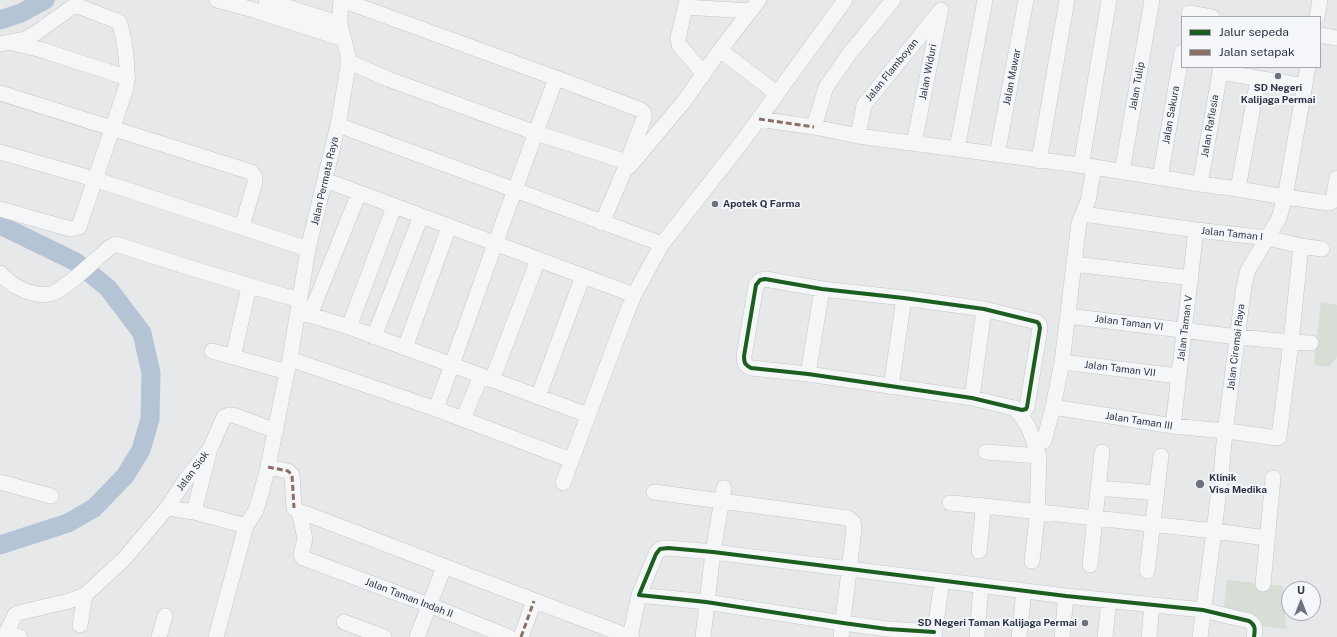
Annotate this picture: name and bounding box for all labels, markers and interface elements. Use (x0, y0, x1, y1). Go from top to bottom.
legend (1181, 16, 1321, 68)
text: Jalur sepeda (1219, 25, 1289, 39)
street label: Jalan Flamboyan (863, 36, 921, 104)
street label: Jalan Widuri (917, 43, 939, 101)
text: Jalan setapak (1219, 45, 1295, 59)
street label: Jalan Mawar (1001, 48, 1023, 106)
street label: Jalan Tulip (1127, 61, 1147, 111)
marker: SD Negeri Kalijaga Permai (1273, 71, 1283, 81)
place label: SD Negeri Kalijaga Permai (1241, 82, 1315, 106)
street label: Jalan Sakura (1160, 85, 1182, 145)
street label: Jalan Raflesia (1199, 94, 1221, 158)
street label: Jalan Permata Raya (309, 136, 341, 226)
place label: Apotek Q Farma (723, 198, 800, 210)
marker: Apotek Q Farma (710, 199, 720, 209)
street label: Jalan Taman I (1200, 225, 1264, 243)
street label: Jalan Taman V (1175, 294, 1195, 362)
street label: Jalan Ciremai Raya (1225, 303, 1247, 391)
street label: Jalan Taman VI (1094, 313, 1164, 333)
street label: Jalan Taman VII (1084, 359, 1156, 379)
street label: Jalan Taman III (1105, 410, 1173, 432)
street label: Jalan Siok (174, 449, 212, 493)
place label: Klinik Visa Medika (1209, 472, 1267, 496)
marker: Klinik Visa Medika (1194, 478, 1206, 490)
street label: Jalan Taman Indah II (363, 576, 455, 620)
north arrow (1281, 581, 1321, 621)
text: U (1297, 584, 1305, 596)
place label: SD Negeri Taman Kalijaga Permai (918, 617, 1077, 629)
marker: SD Negeri Taman Kalijaga Permai (1080, 618, 1090, 628)

